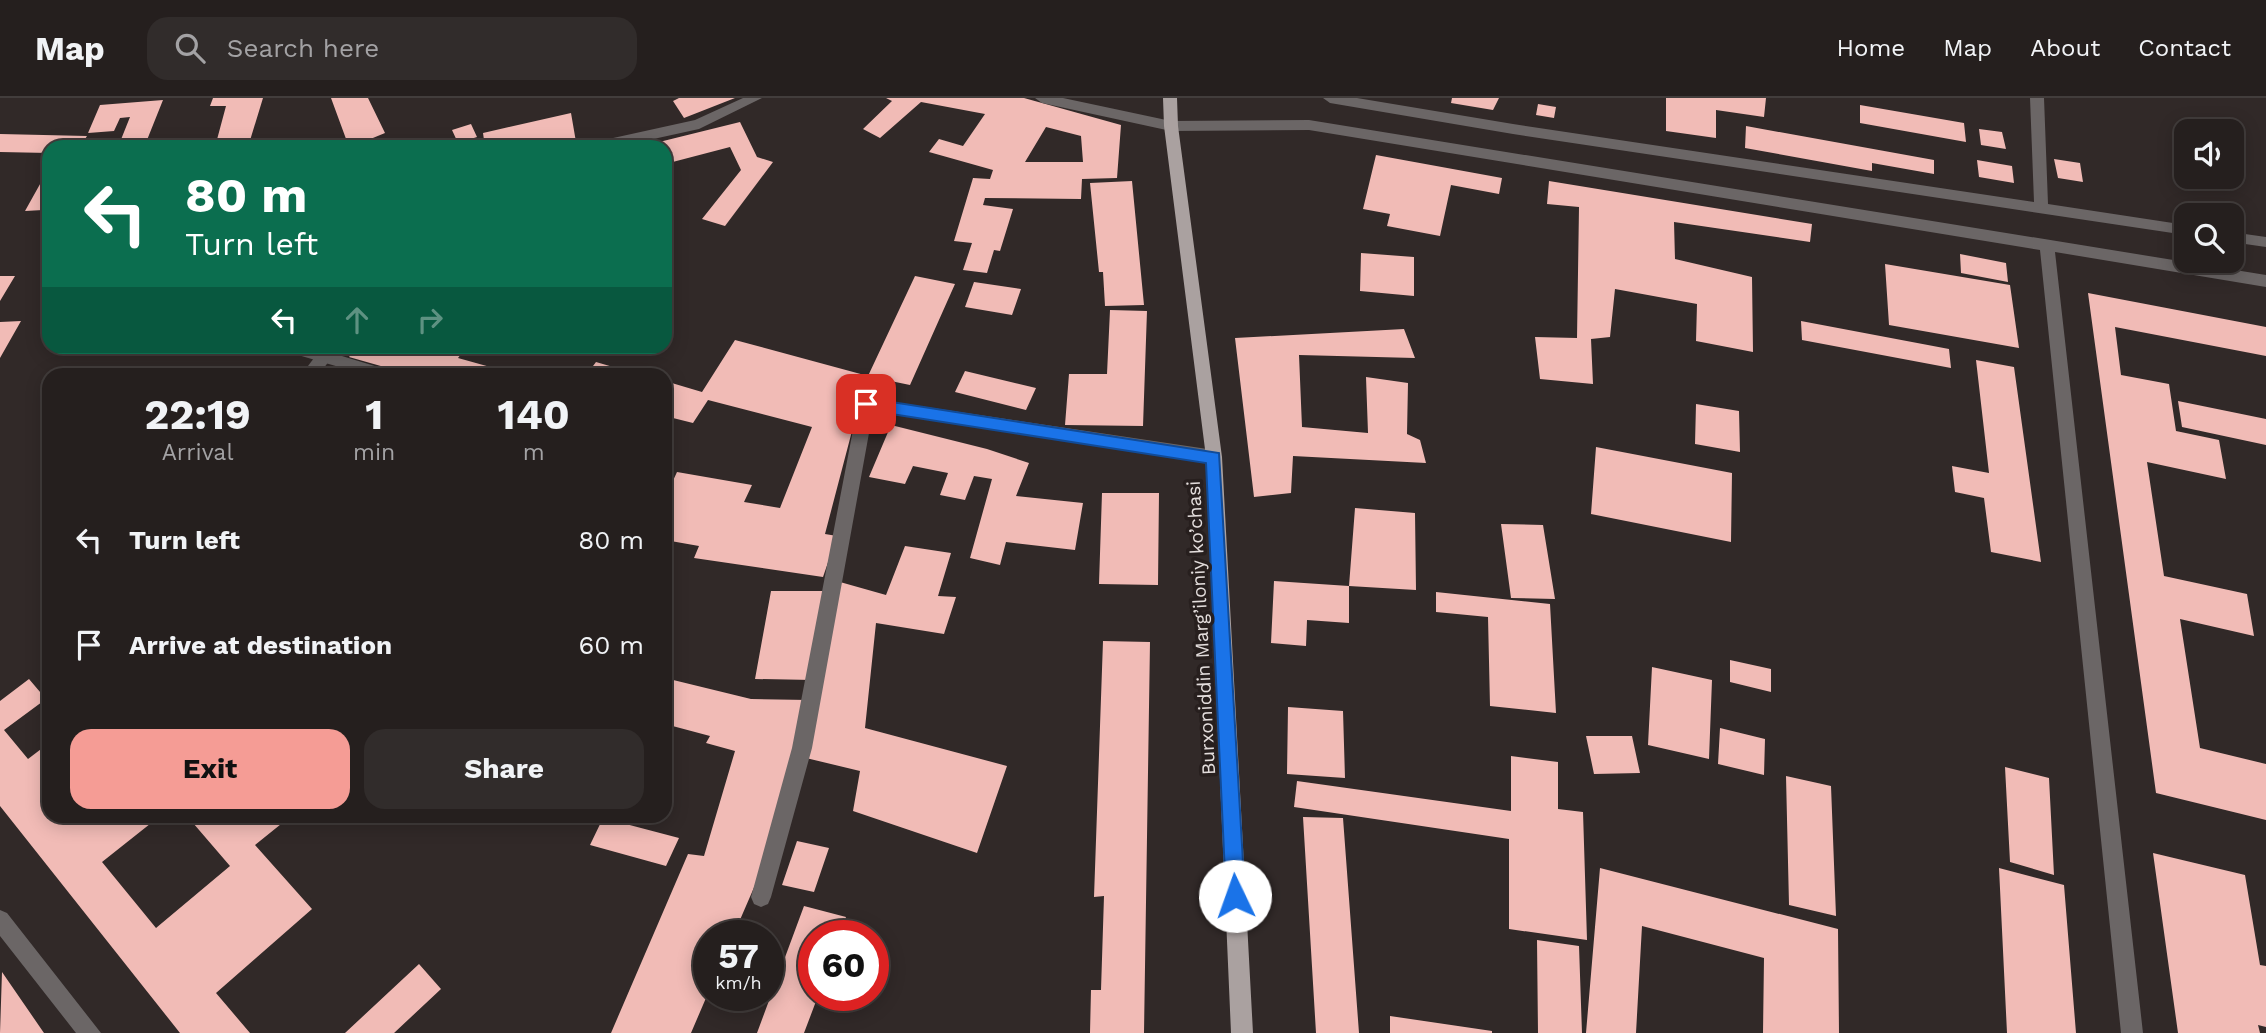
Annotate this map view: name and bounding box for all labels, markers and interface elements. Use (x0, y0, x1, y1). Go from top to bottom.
search box (147, 17, 637, 80)
text: Map (35, 29, 105, 68)
icon: search (171, 29, 209, 67)
text: Search here (227, 33, 379, 63)
text: Home (1837, 34, 1905, 62)
text: Map (1943, 34, 1992, 62)
text: About (2030, 34, 2100, 62)
text: Contact (2138, 34, 2231, 62)
map controls (2174, 119, 2244, 273)
button: sound (2174, 119, 2244, 189)
text: 80 m (185, 166, 307, 224)
icon: left (70, 168, 161, 259)
button: search (2174, 203, 2244, 273)
text: Turn left (185, 225, 318, 263)
icon: left (265, 301, 303, 339)
icon: ahead (338, 301, 376, 339)
icon: right (411, 301, 449, 339)
pin (836, 374, 896, 434)
icon: arrive (847, 385, 885, 423)
text: 22:19 (144, 390, 251, 439)
text: 1 (365, 390, 383, 439)
text: 140 (498, 390, 570, 439)
text: Arrival (162, 439, 233, 466)
text: min (353, 439, 395, 466)
text: m (523, 439, 545, 466)
street label: Burxoniddin Marg’iloniy ko’chasi (1182, 480, 1220, 776)
icon: left (70, 521, 108, 559)
text: Turn left (129, 525, 240, 555)
text: 80 m (578, 525, 644, 555)
icon: arrive (70, 626, 108, 664)
text: Arrive at destination (129, 630, 392, 660)
text: 60 m (578, 630, 644, 660)
button: Exit (70, 729, 350, 809)
button: Share (364, 729, 644, 809)
position arrow (1198, 859, 1272, 933)
speed limit sign: 60 (798, 920, 889, 1011)
text: 57 (718, 935, 759, 977)
text: km/h (715, 972, 762, 993)

